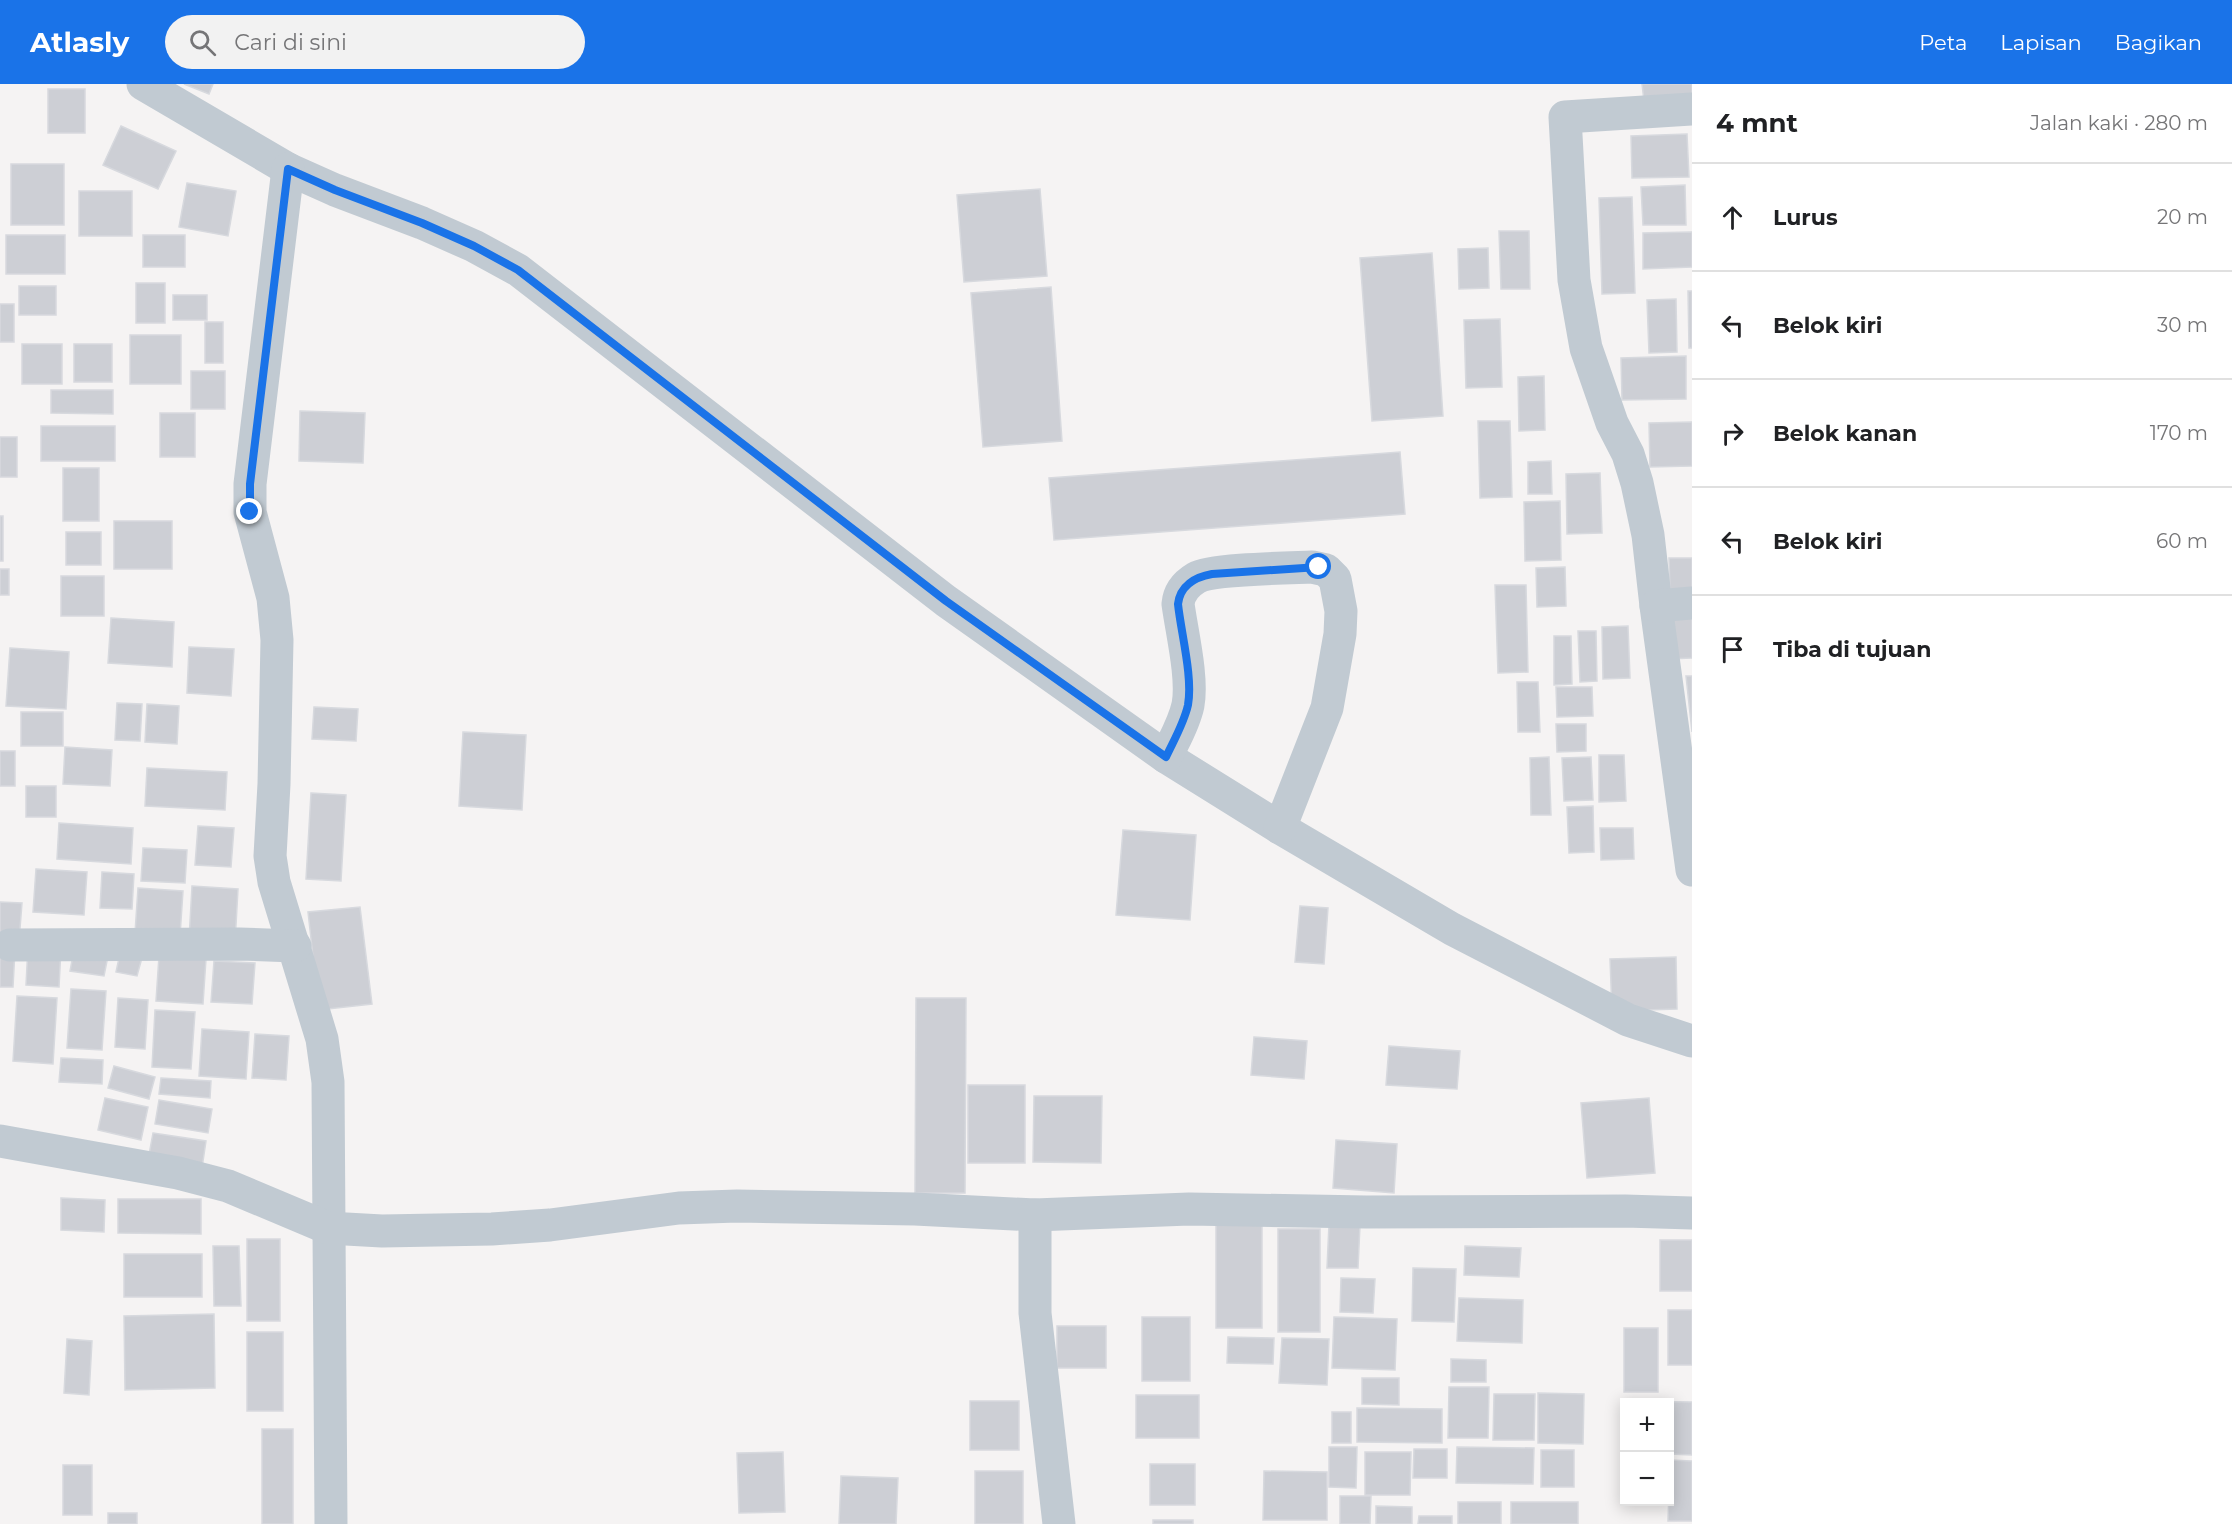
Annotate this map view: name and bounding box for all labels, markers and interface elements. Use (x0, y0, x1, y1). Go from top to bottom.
search box (165, 15, 585, 69)
text: Atlasly (30, 25, 129, 59)
icon: search (186, 26, 219, 59)
text: Cari di sini (234, 29, 347, 56)
text: Peta (1919, 30, 1967, 55)
text: Lapisan (2000, 30, 2082, 55)
text: Bagikan (2115, 30, 2202, 55)
text: 4 mnt (1716, 107, 1798, 139)
text: Jalan kaki · 280 m (2030, 111, 2208, 135)
icon: ahead (1716, 201, 1749, 234)
text: Lurus (1773, 204, 1838, 231)
text: 20 m (2157, 205, 2208, 229)
icon: left (1716, 309, 1749, 342)
text: Belok kiri (1773, 312, 1882, 339)
text: 30 m (2157, 313, 2208, 337)
icon: right (1716, 417, 1749, 450)
text: Belok kanan (1773, 420, 1917, 447)
text: 170 m (2150, 421, 2208, 445)
route end (236, 498, 262, 524)
icon: left (1716, 525, 1749, 558)
text: Belok kiri (1773, 528, 1882, 555)
text: 60 m (2156, 529, 2208, 553)
route start (1305, 553, 1331, 579)
icon: arrive (1716, 633, 1749, 666)
text: Tiba di tujuan (1773, 636, 1931, 663)
map controls (1620, 1398, 1674, 1506)
button: + (1620, 1398, 1674, 1452)
button: − (1620, 1452, 1674, 1506)

